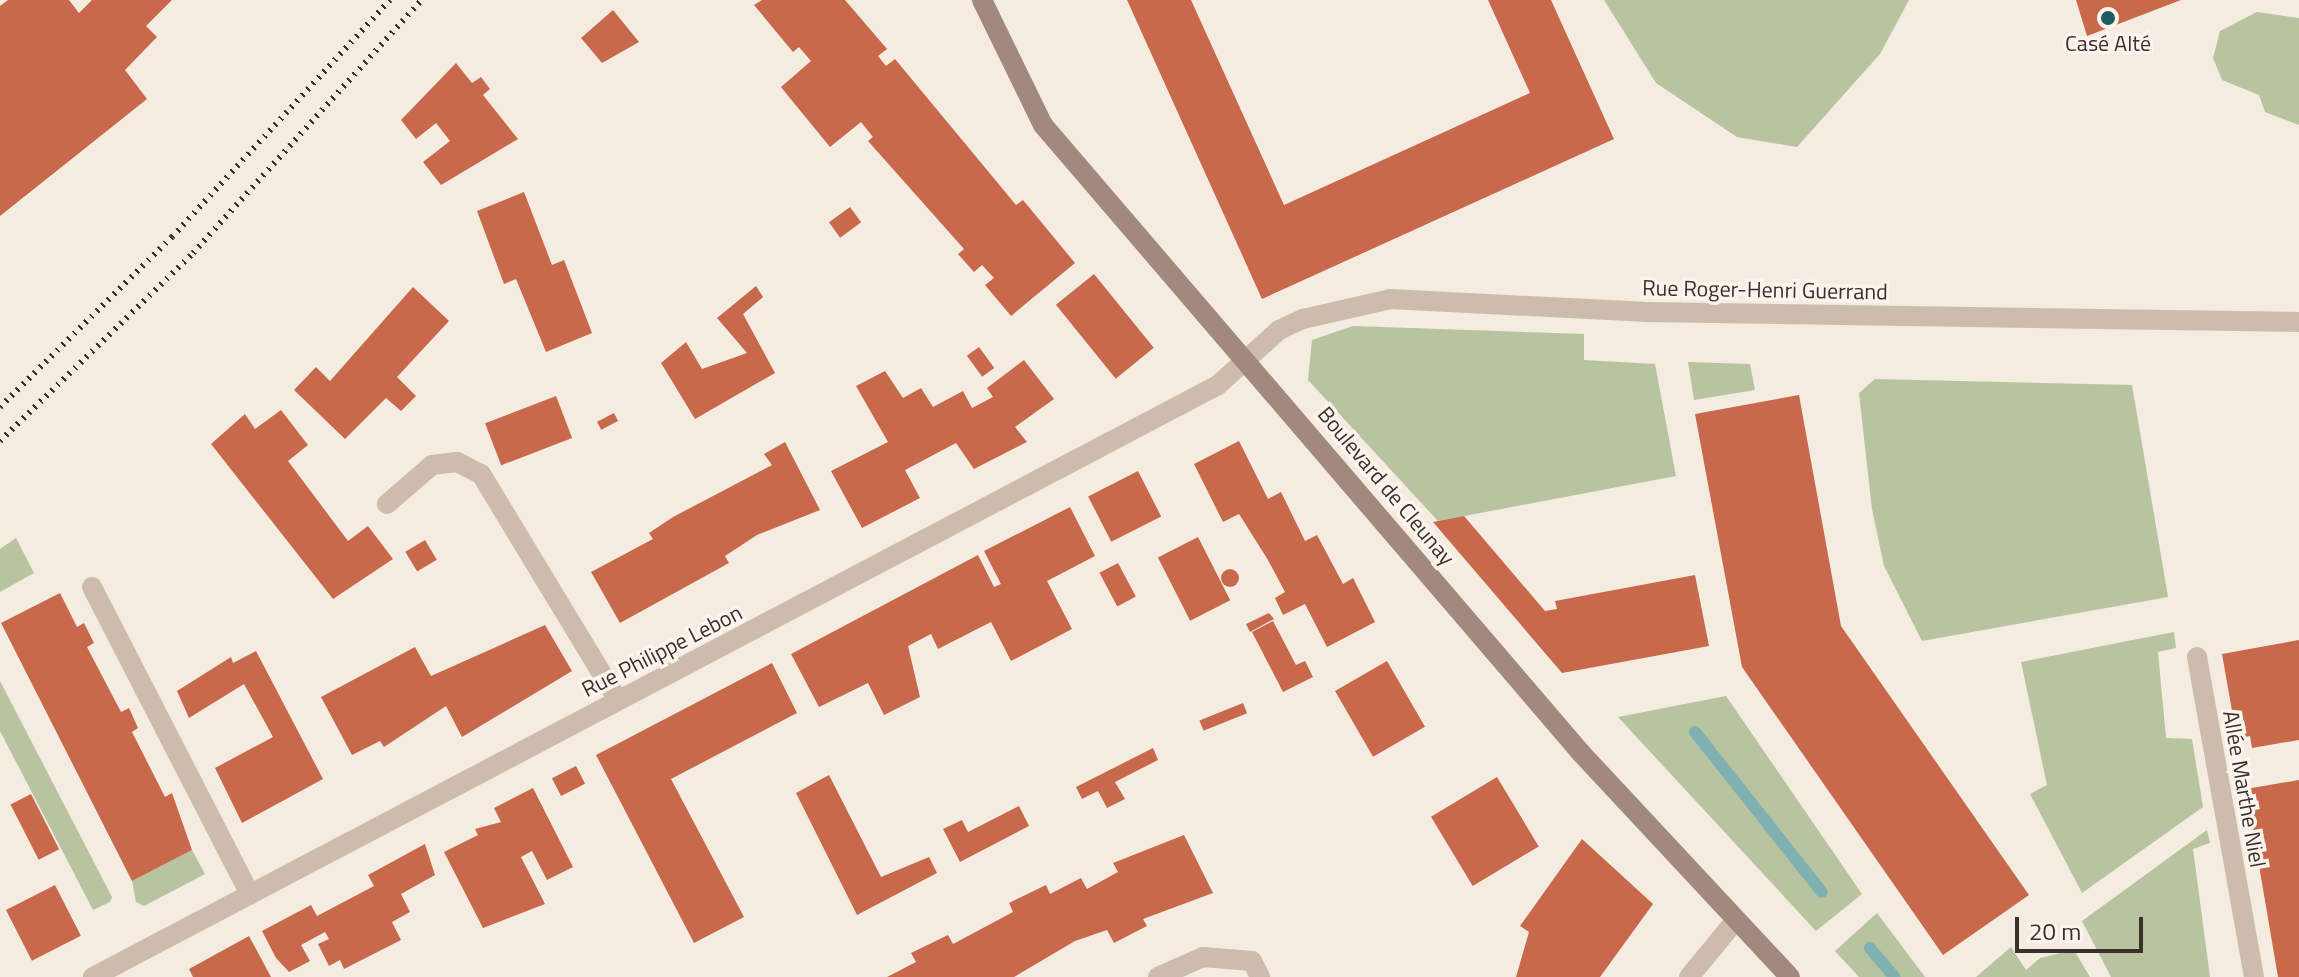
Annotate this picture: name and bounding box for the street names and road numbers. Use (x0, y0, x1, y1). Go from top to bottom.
street label: Rue Roger-Henri Guerrand (1642, 275, 1888, 305)
street label: Boulevard de Cleunay (1312, 401, 1460, 571)
street label: Rue Philippe Lebon (577, 599, 747, 703)
street label: Allée Marthe Niel (2217, 709, 2271, 869)

